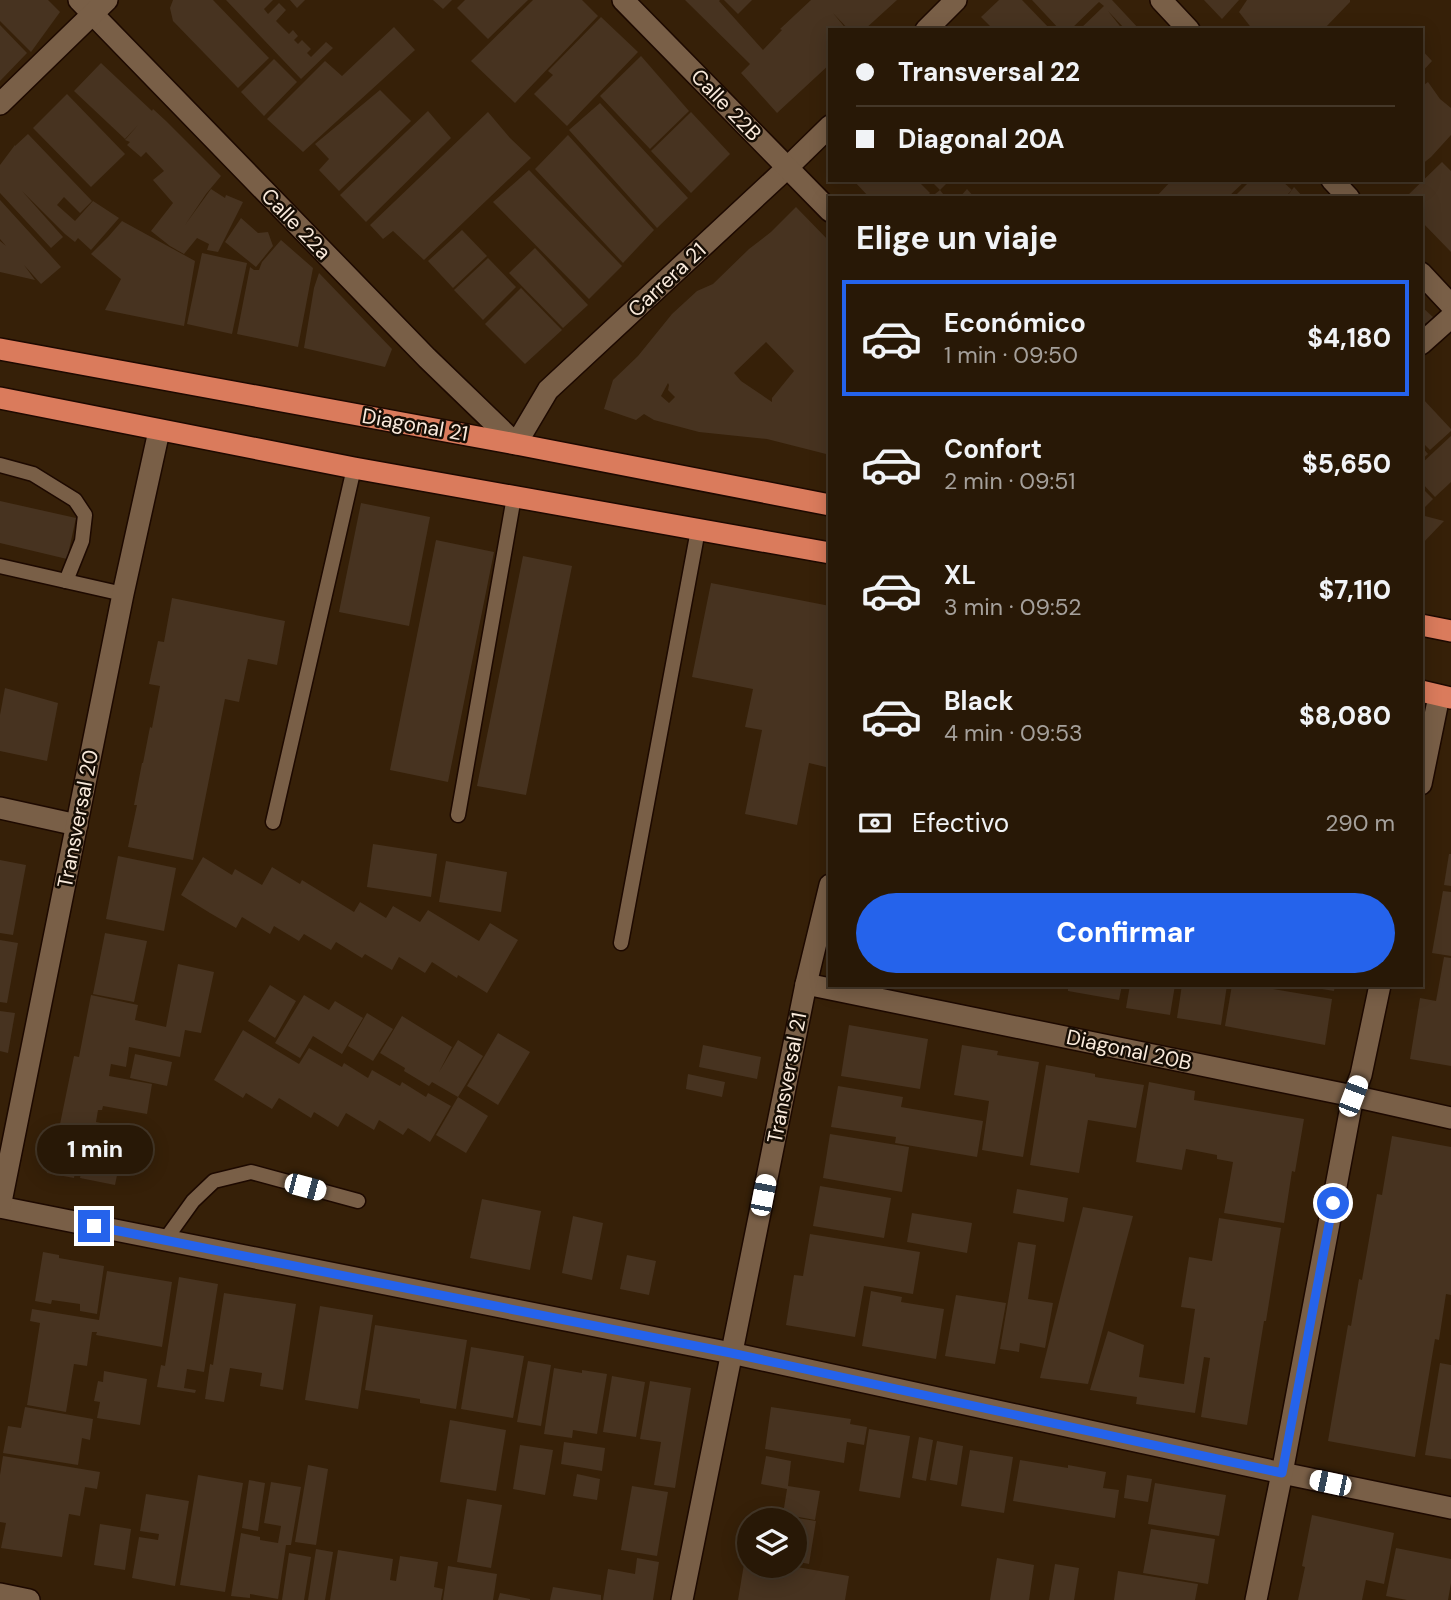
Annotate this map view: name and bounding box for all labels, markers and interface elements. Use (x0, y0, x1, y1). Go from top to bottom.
text: Transversal 22 (898, 55, 1080, 89)
street label: Calle 22B (685, 63, 767, 147)
text: Diagonal 20A (898, 122, 1065, 156)
street label: Calle 22a (255, 182, 337, 266)
text: Elige un viaje (856, 217, 1058, 259)
street label: Carrera 21 (622, 237, 712, 323)
text: Económico (944, 306, 1086, 340)
icon: car (860, 307, 923, 370)
text: $4,180 (1307, 321, 1391, 355)
text: 1 min · 09:50 (944, 340, 1078, 370)
street label: Diagonal 21 (360, 402, 470, 448)
text: Confort (944, 432, 1042, 466)
icon: car (860, 433, 923, 496)
text: $5,650 (1302, 447, 1391, 481)
text: 2 min · 09:51 (944, 466, 1075, 496)
text: XL (944, 558, 976, 592)
icon: car (860, 559, 923, 622)
text: $7,110 (1318, 573, 1391, 607)
text: 3 min · 09:52 (944, 592, 1081, 622)
text: Black (944, 684, 1014, 718)
icon: car (860, 685, 923, 748)
text: $8,080 (1299, 699, 1391, 733)
text: 4 min · 09:53 (944, 718, 1083, 748)
street label: Transversal 20 (51, 747, 105, 891)
icon: cash (856, 804, 894, 842)
text: Efectivo (912, 806, 1009, 840)
text: 290 m (1325, 808, 1395, 838)
button: Confirmar (856, 893, 1395, 973)
street label: Transversal 21 (761, 1010, 813, 1146)
street label: Diagonal 20B (1064, 1023, 1194, 1077)
car (1336, 1073, 1371, 1119)
callout: 1 min (36, 1124, 152, 1174)
text: 1 min (67, 1134, 123, 1164)
car (282, 1171, 329, 1203)
car (749, 1172, 778, 1218)
route start (1317, 1187, 1349, 1219)
route end (78, 1210, 110, 1242)
car (1308, 1468, 1353, 1498)
map controls (737, 1508, 807, 1578)
button: layers (737, 1508, 807, 1578)

